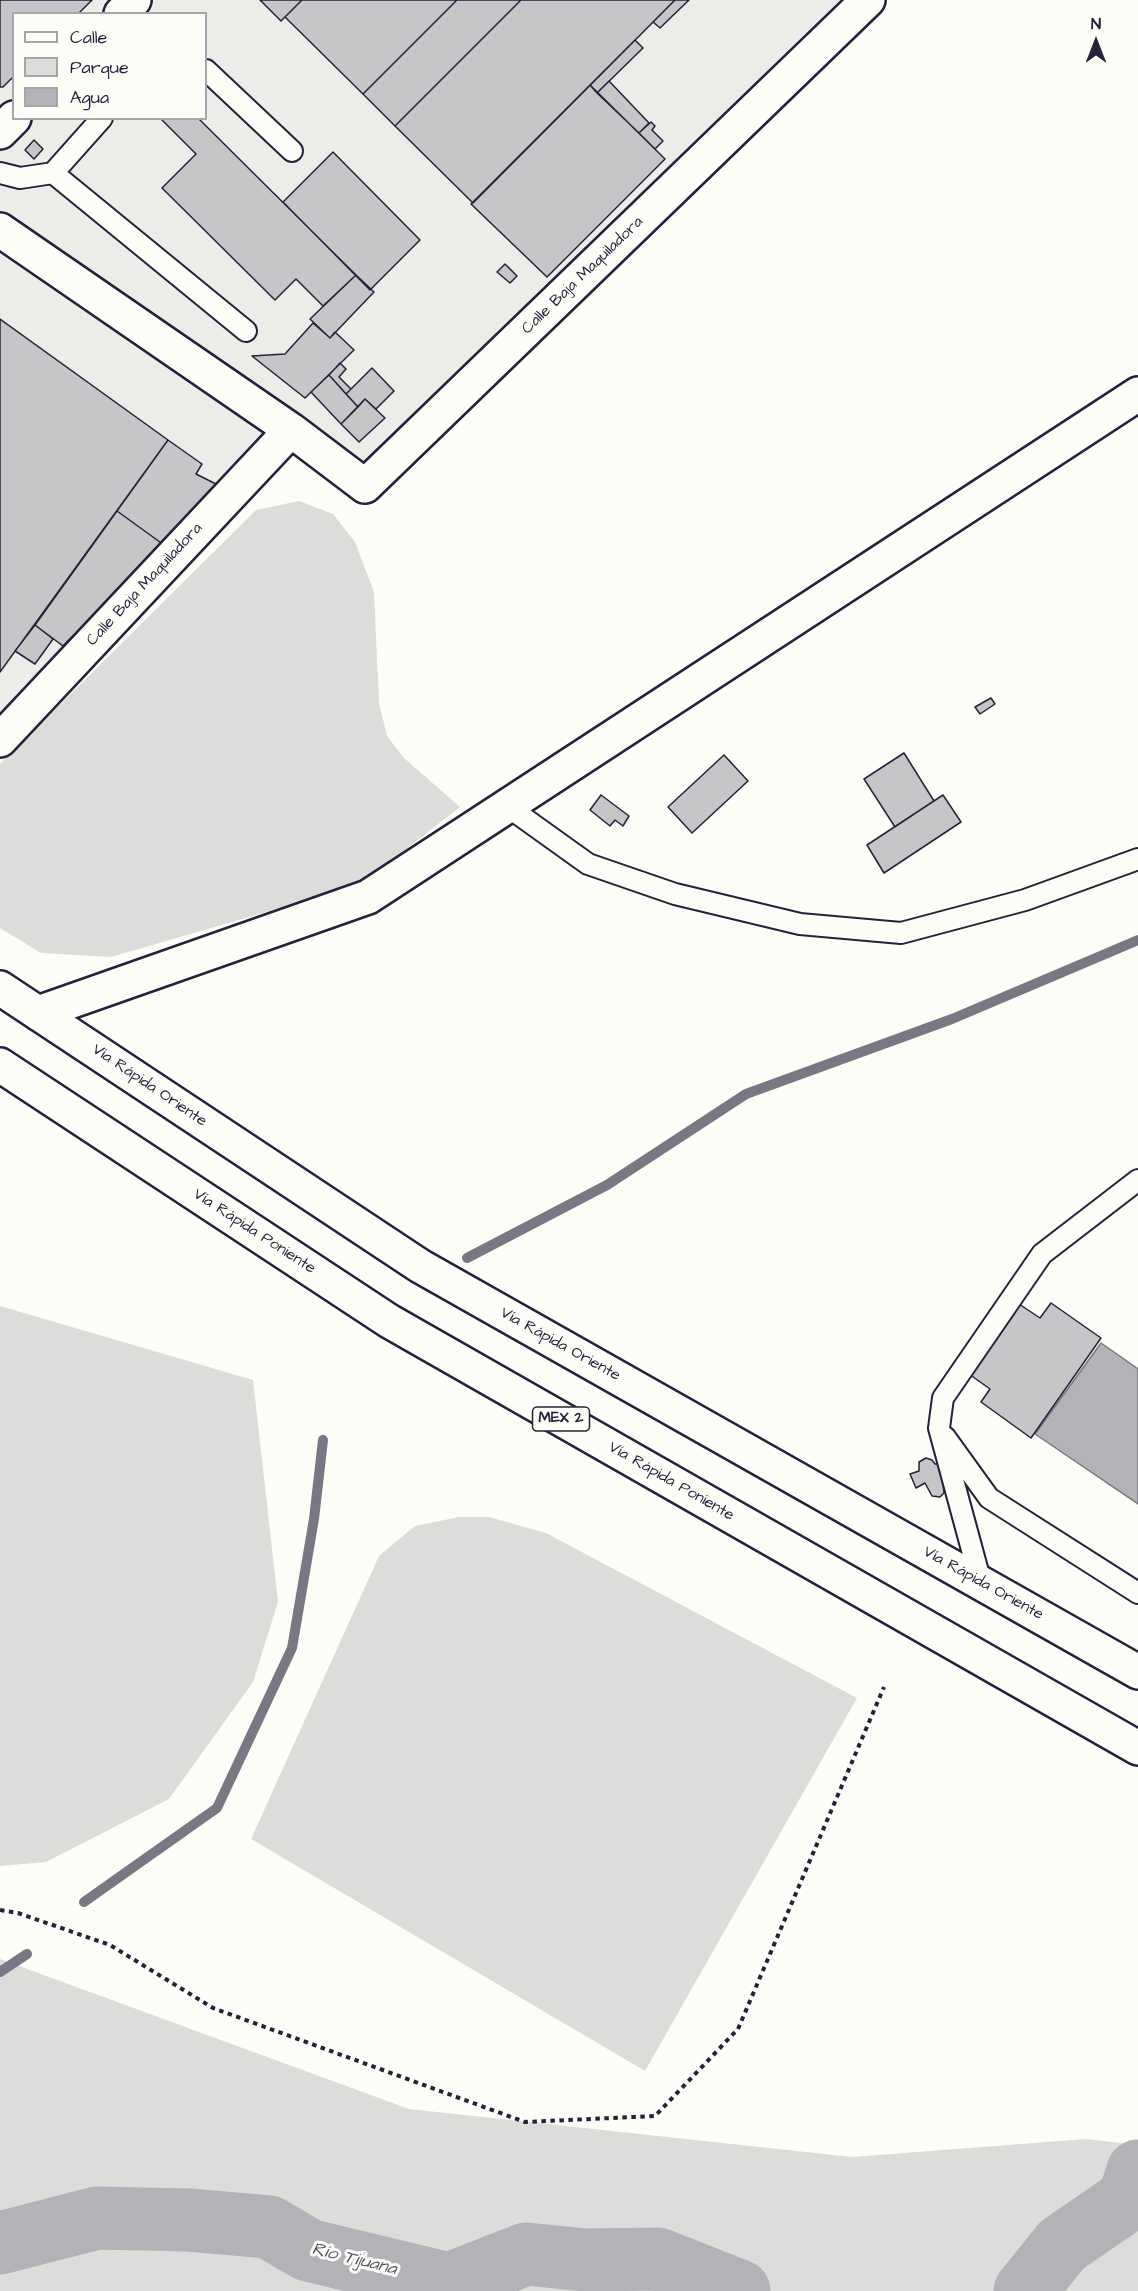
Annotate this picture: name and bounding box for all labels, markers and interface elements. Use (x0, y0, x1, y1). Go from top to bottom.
legend (12, 12, 207, 120)
north arrow (1066, 12, 1126, 72)
text: N (1091, 13, 1101, 35)
text: Calle (70, 25, 107, 50)
text: Parque (70, 55, 129, 80)
text: Agua (70, 85, 109, 110)
street label: Calle Baja Maquiladora (518, 213, 648, 339)
street label: Calle Baja Maquiladora (83, 519, 207, 651)
street label: Vía Rápida Oriente (88, 1040, 210, 1132)
street label: Vía Rápida Poniente (189, 1185, 319, 1279)
street label: Vía Rápida Oriente (497, 1304, 623, 1386)
road number: MEX 2 (532, 1407, 590, 1431)
street label: Vía Rápida Poniente (605, 1438, 737, 1526)
street label: Vía Rápida Oriente (920, 1543, 1046, 1625)
water label: Río Tijuana (309, 2239, 399, 2281)

